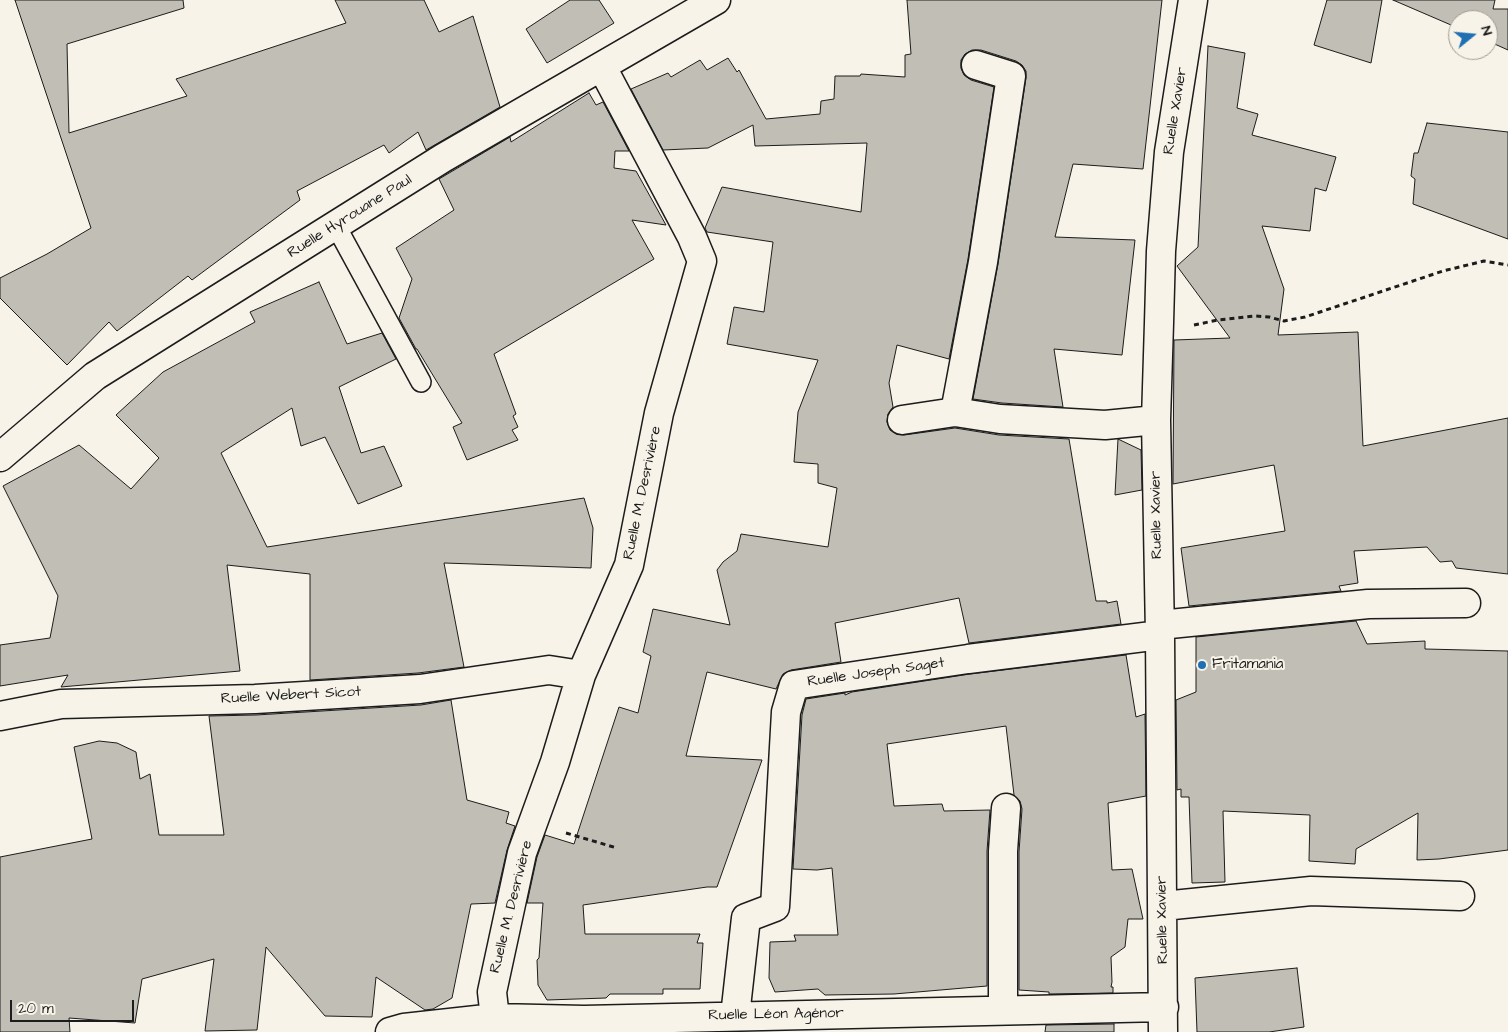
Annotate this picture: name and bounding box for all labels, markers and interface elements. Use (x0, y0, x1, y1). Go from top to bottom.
north arrow (1448, 10, 1498, 60)
text: N (1476, 24, 1497, 38)
street label: Ruelle Xavier (1160, 66, 1192, 156)
street label: Ruelle Hyrouane Paul (284, 171, 416, 263)
street label: Ruelle M. Desrivière (620, 424, 666, 562)
street label: Ruelle Xavier (1147, 471, 1167, 559)
street label: Ruelle Joseph Saget (806, 654, 946, 692)
place label: Fritamania (1212, 656, 1283, 674)
marker: Fritamania (1196, 659, 1208, 671)
street label: Ruelle Webert Sicot (220, 683, 362, 709)
street label: Ruelle M. Desrivière (487, 839, 537, 975)
street label: Ruelle Xavier (1153, 876, 1173, 964)
scale bar (12, 990, 136, 1022)
text: 20 m (18, 998, 54, 1019)
street label: Ruelle Léon Agénor (708, 1005, 844, 1025)

